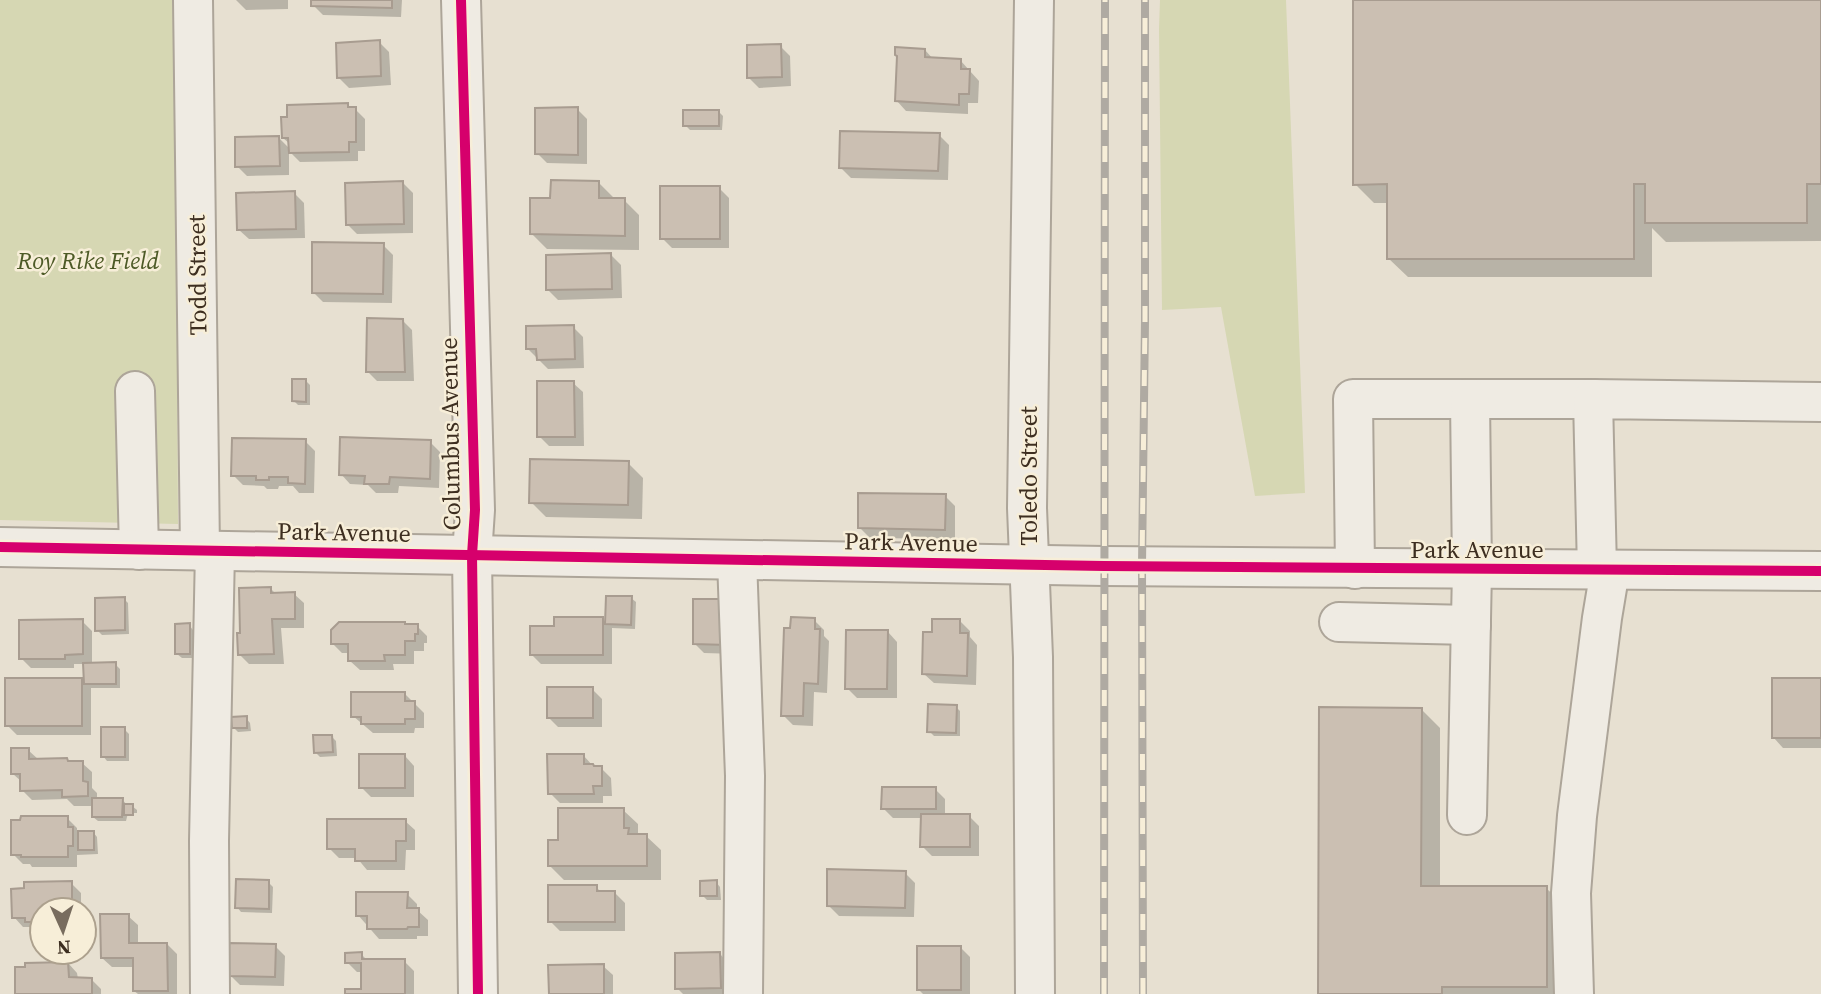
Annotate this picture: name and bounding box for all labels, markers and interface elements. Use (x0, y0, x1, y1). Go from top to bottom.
street label: Todd Street (179, 214, 215, 336)
park label: Roy Rike Field (16, 244, 159, 277)
street label: Columbus Avenue (432, 337, 468, 531)
street label: Toledo Street (1012, 406, 1045, 546)
street label: Park Avenue (277, 514, 411, 550)
street label: Park Avenue (844, 524, 978, 560)
street label: Park Avenue (1410, 533, 1544, 566)
north arrow (28, 896, 98, 966)
text: N (56, 935, 71, 961)

